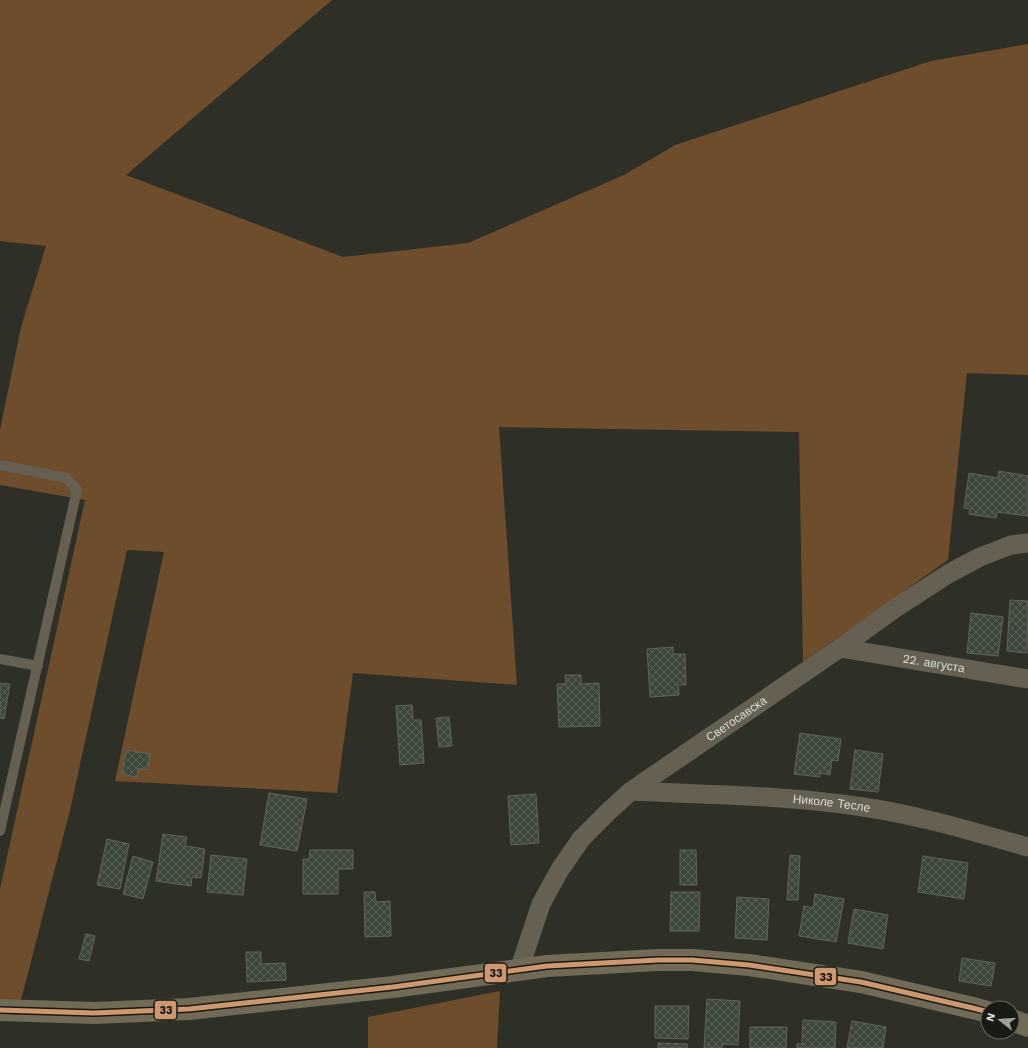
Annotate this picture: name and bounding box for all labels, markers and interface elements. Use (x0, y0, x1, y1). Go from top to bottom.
street label: 22. августа (902, 651, 966, 676)
street label: Светосавска (703, 693, 770, 745)
street label: Николе Тесле (792, 792, 872, 815)
line badge: 33 (484, 963, 507, 983)
text: 33 (489, 967, 503, 980)
line badge: 33 (814, 967, 837, 986)
text: 33 (819, 971, 833, 984)
line badge: 33 (154, 1000, 177, 1020)
north arrow (980, 1000, 1020, 1040)
text: 33 (159, 1004, 173, 1017)
text: N (984, 1011, 998, 1023)

